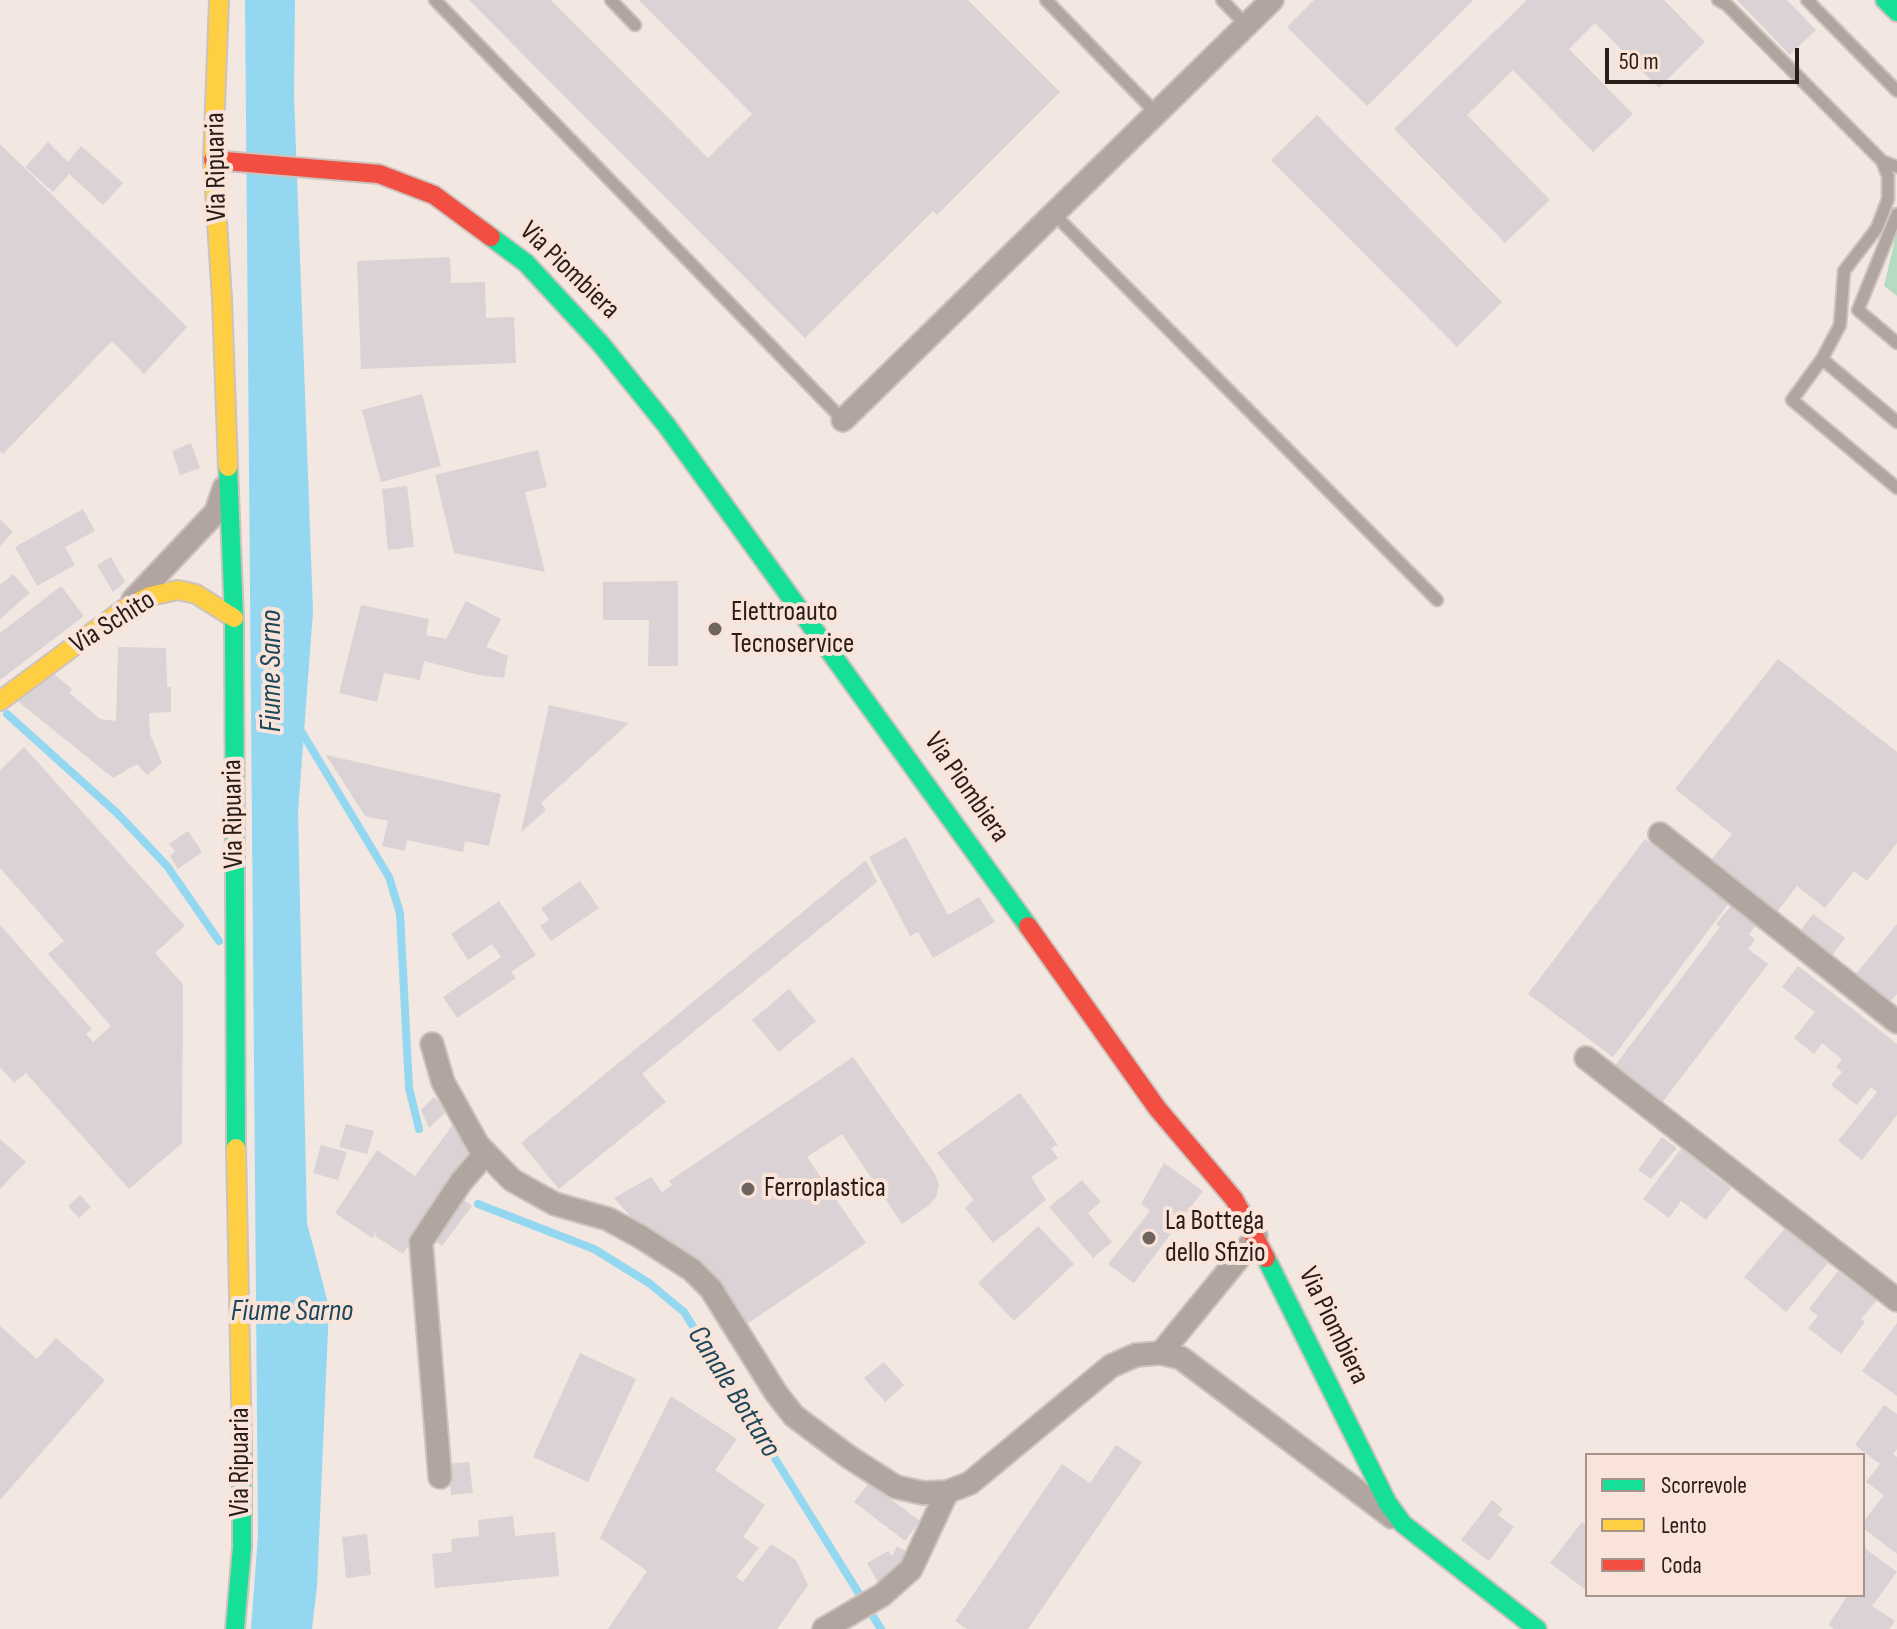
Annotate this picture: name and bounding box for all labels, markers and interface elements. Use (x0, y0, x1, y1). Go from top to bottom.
scale bar (1609, 32, 1803, 82)
text: 50 m (1619, 47, 1659, 76)
street label: Via Ripuaria (199, 112, 235, 222)
street label: Via Piombiera (512, 215, 626, 327)
street label: Via Schito (65, 584, 161, 662)
place label: Elettroauto Tecnoservice (731, 596, 854, 662)
water label: Fiume Sarno (254, 610, 290, 732)
marker: Elettroauto Tecnoservice (706, 620, 724, 638)
street label: Via Piombiera (916, 727, 1016, 849)
street label: Via Ripuaria (216, 759, 252, 869)
place label: Ferroplastica (764, 1172, 886, 1206)
marker: Ferroplastica (739, 1180, 757, 1198)
place label: La Bottega dello Sfizio (1165, 1205, 1266, 1271)
marker: La Bottega dello Sfizio (1140, 1229, 1158, 1247)
street label: Via Piombiera (1290, 1262, 1376, 1390)
water label: Fiume Sarno (231, 1294, 353, 1330)
water label: Canale Bottaro (679, 1320, 787, 1464)
street label: Via Ripuaria (224, 1407, 258, 1517)
legend (1585, 1453, 1865, 1597)
text: Scorrevole (1661, 1471, 1747, 1500)
text: Lento (1661, 1511, 1707, 1540)
text: Coda (1661, 1551, 1702, 1580)

